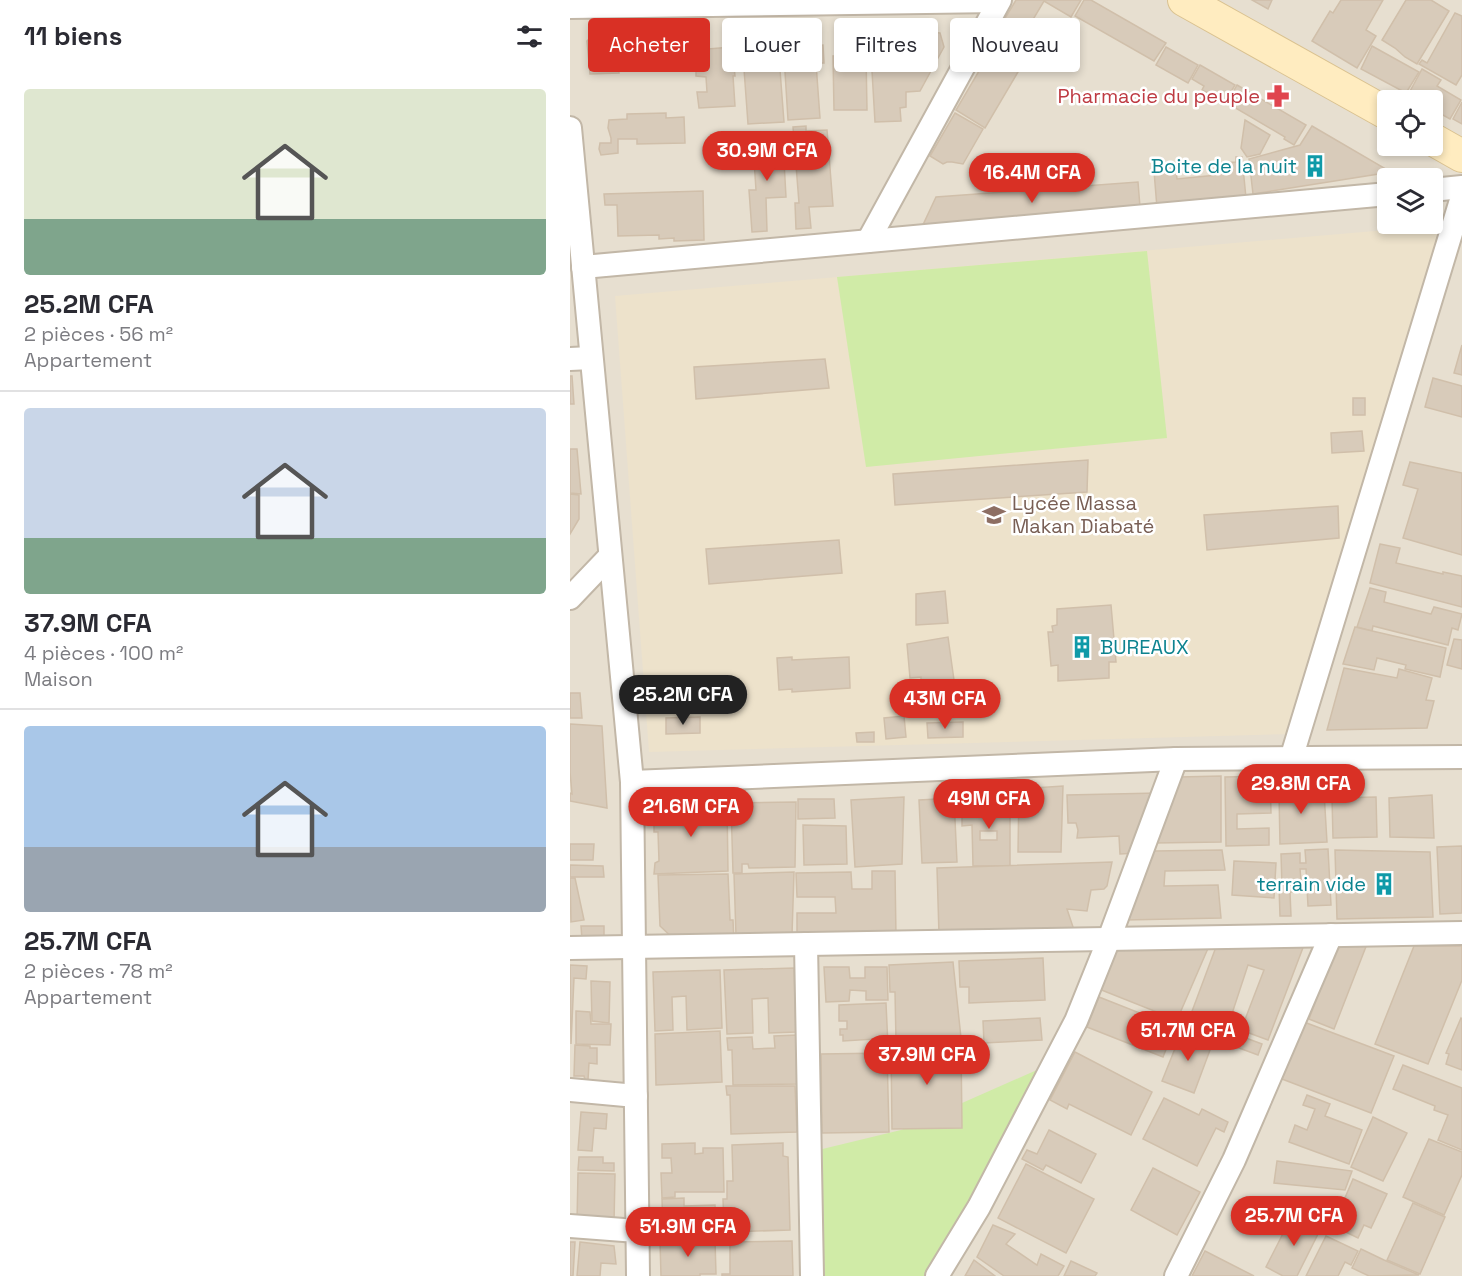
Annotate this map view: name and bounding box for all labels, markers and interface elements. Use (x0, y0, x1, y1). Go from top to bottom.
chip: Acheter (588, 18, 710, 72)
chip: Louer (722, 18, 822, 72)
chip: Filtres (834, 18, 938, 72)
chip: Nouveau (950, 18, 1080, 72)
text: 11 biens (24, 19, 122, 53)
icon: filters (513, 20, 546, 53)
place label: Pharmacie du peuple (1058, 83, 1260, 109)
pharmacy icon: Pharmacie du peuple (1265, 83, 1291, 109)
map controls (1377, 90, 1443, 234)
button: locate (1377, 90, 1443, 156)
icon: home (231, 128, 339, 236)
pin: 30.9M CFA (698, 131, 836, 182)
text: 30.9M CFA (716, 137, 818, 163)
pin: 16.4M CFA (963, 153, 1101, 204)
place label: Boite de la nuit (1151, 153, 1297, 179)
building icon: Boite de la nuit (1302, 153, 1328, 179)
text: 16.4M CFA (983, 159, 1081, 185)
button: layers (1377, 168, 1443, 234)
text: 25.2M CFA (24, 287, 154, 321)
text: 2 pièces · 56 m² (24, 321, 173, 347)
text: Appartement (24, 347, 152, 373)
icon: home (231, 447, 339, 555)
place label: Lycée Massa Makan Diabaté (1012, 490, 1154, 539)
school or university icon: Lycée Massa Makan Diabaté (981, 502, 1007, 528)
text: 37.9M CFA (24, 606, 152, 640)
building icon: BUREAUX (1069, 634, 1095, 660)
place label: BUREAUX (1100, 634, 1189, 660)
text: 4 pièces · 100 m² (24, 640, 183, 666)
text: Maison (24, 666, 93, 692)
pin: 25.2M CFA (614, 675, 752, 726)
pin: 43M CFA (890, 679, 1000, 730)
text: 25.2M CFA (633, 681, 733, 707)
text: 43M CFA (904, 685, 986, 711)
pin: 29.8M CFA (1232, 764, 1370, 815)
icon: home (231, 765, 339, 873)
text: 29.8M CFA (1251, 770, 1351, 796)
pin: 49M CFA (934, 779, 1044, 830)
text: 49M CFA (947, 785, 1031, 811)
pin: 21.6M CFA (622, 787, 760, 838)
text: 21.6M CFA (642, 793, 740, 819)
place label: terrain vide (1256, 871, 1366, 897)
building icon: terrain vide (1371, 871, 1397, 897)
text: 25.7M CFA (24, 924, 152, 958)
text: 2 pièces · 78 m² (24, 958, 173, 984)
text: Appartement (24, 984, 152, 1010)
pin: 51.7M CFA (1119, 1011, 1257, 1062)
text: 51.7M CFA (1140, 1017, 1236, 1043)
pin: 37.9M CFA (858, 1035, 996, 1086)
text: 37.9M CFA (878, 1041, 976, 1067)
pin: 25.7M CFA (1225, 1196, 1363, 1247)
text: 25.7M CFA (1245, 1202, 1343, 1228)
pin: 51.9M CFA (619, 1207, 757, 1258)
text: 51.9M CFA (639, 1213, 737, 1239)

